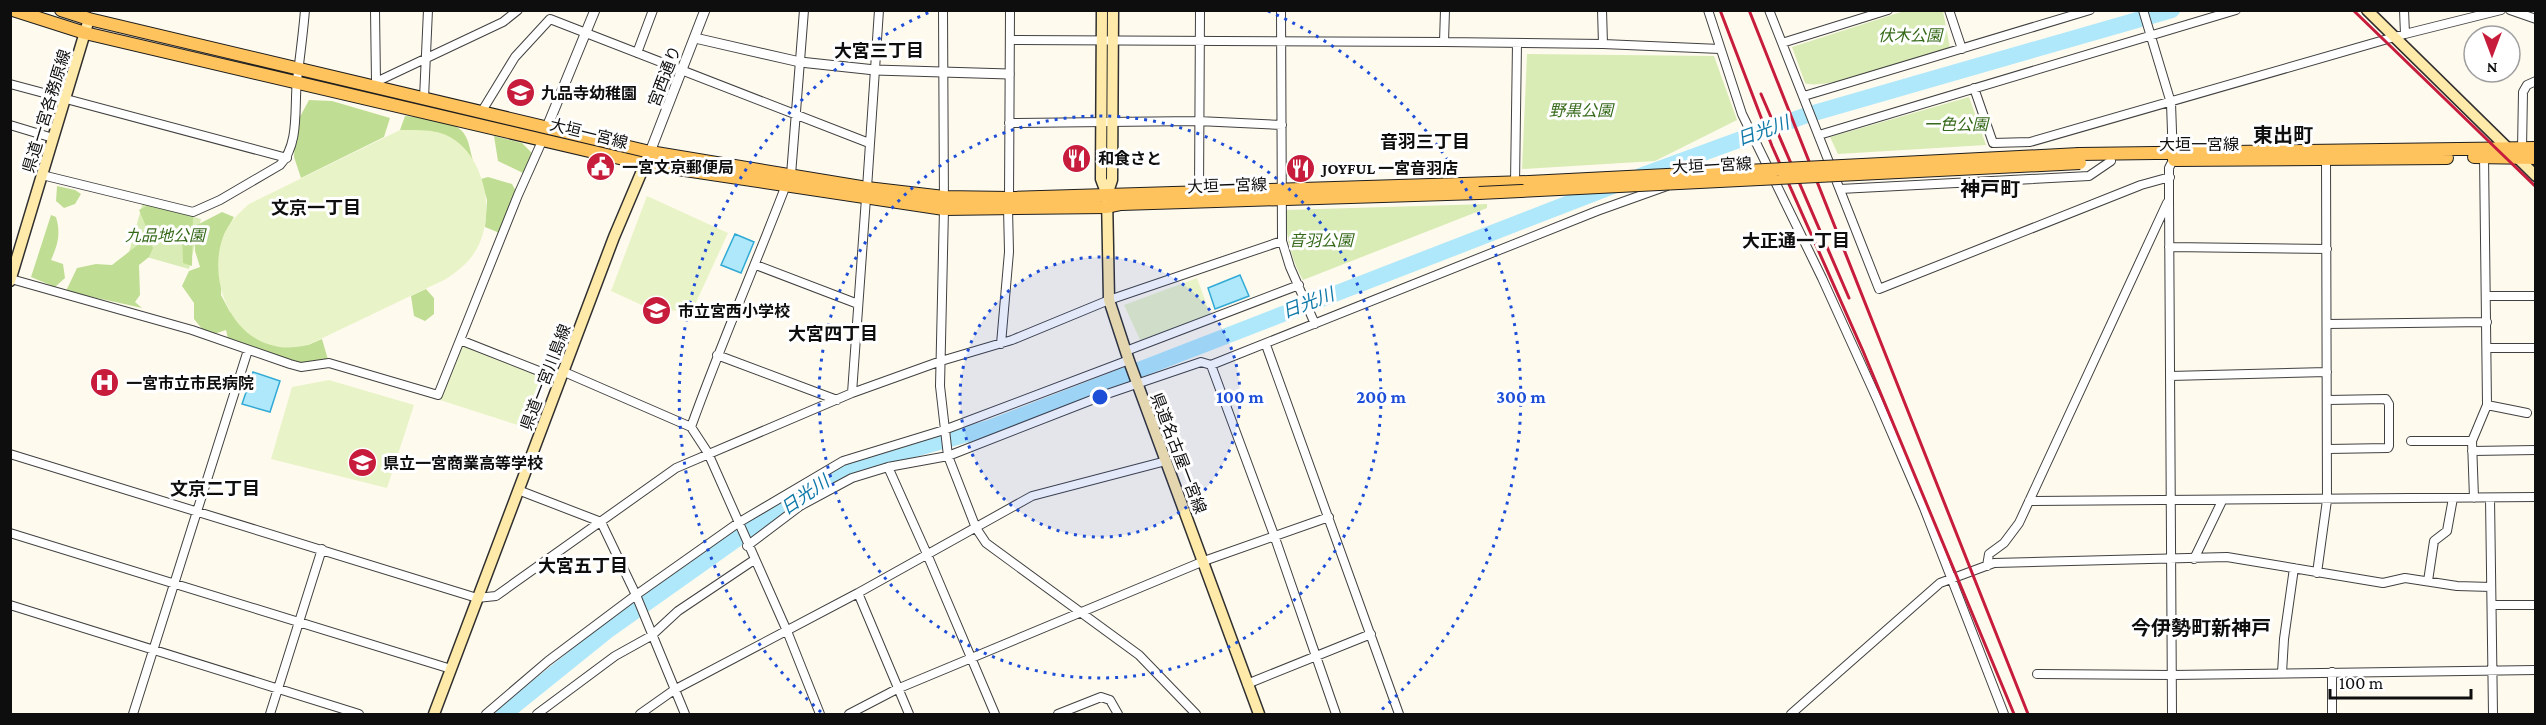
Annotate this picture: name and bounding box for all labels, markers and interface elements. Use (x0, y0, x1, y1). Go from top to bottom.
north arrow (2462, 24, 2522, 84)
park label: 伏木公園 (1878, 27, 1944, 44)
district label: 大宮三丁目 (834, 41, 924, 61)
street label: 宮西通り (645, 43, 684, 109)
street label: 県道一宮各務原線 (20, 47, 73, 175)
text: N (2486, 60, 2497, 77)
school or university icon: 九品寺幼稚園 (504, 77, 536, 109)
place label: 九品寺幼稚園 (541, 85, 637, 102)
park label: 野黒公園 (1549, 102, 1615, 119)
water label: 日光川 (1734, 112, 1794, 150)
street label: 大垣一宮線 (548, 116, 630, 151)
park label: 一色公園 (1924, 116, 1990, 133)
district label: 東出町 (2253, 124, 2313, 146)
district label: 音羽三丁目 (1380, 132, 1470, 152)
street label: 大垣一宮線 (2159, 136, 2239, 153)
restaurant icon: 和食さと (1061, 142, 1093, 174)
place label: 和食さと (1098, 150, 1162, 167)
public building icon: 一宮文京郵便局 (585, 151, 617, 183)
restaurant icon: JOYFUL 一宮音羽店 (1285, 152, 1317, 184)
street label: 大垣一宮線 (1672, 155, 1752, 176)
place label: 一宮文京郵便局 (622, 159, 734, 176)
place label: JOYFUL 一宮音羽店 (1320, 160, 1458, 177)
street label: 大垣一宮線 (1187, 176, 1267, 195)
district label: 神戸町 (1960, 178, 2020, 200)
district label: 文京一丁目 (271, 198, 361, 218)
park label: 九品地公園 (125, 227, 207, 244)
district label: 大正通一丁目 (1742, 231, 1850, 251)
park label: 音羽公園 (1289, 232, 1355, 249)
water label: 日光川 (1279, 283, 1339, 322)
school or university icon: 市立宮西小学校 (641, 295, 673, 327)
place label: 市立宮西小学校 (678, 303, 790, 320)
street label: 県道一宮川島線 (517, 322, 573, 433)
district label: 大宮四丁目 (788, 324, 878, 344)
hospital icon: 一宮市立市民病院 (89, 367, 121, 399)
place label: 一宮市立市民病院 (126, 375, 254, 392)
centre of rings (1090, 387, 1110, 407)
text: 100 m (1216, 387, 1264, 407)
text: 200 m (1356, 387, 1407, 407)
text: 300 m (1496, 387, 1546, 407)
street label: 県道名古屋一宮線 (1148, 390, 1209, 516)
school or university icon: 県立一宮商業高等学校 (346, 447, 378, 479)
place label: 県立一宮商業高等学校 (383, 455, 543, 472)
water label: 日光川 (777, 470, 834, 519)
district label: 文京二丁目 (170, 479, 260, 499)
district label: 大宮五丁目 (538, 556, 628, 576)
district label: 今伊勢町新神戸 (2131, 617, 2271, 639)
scale bar (2330, 662, 2471, 700)
text: 100 m (2339, 673, 2384, 693)

